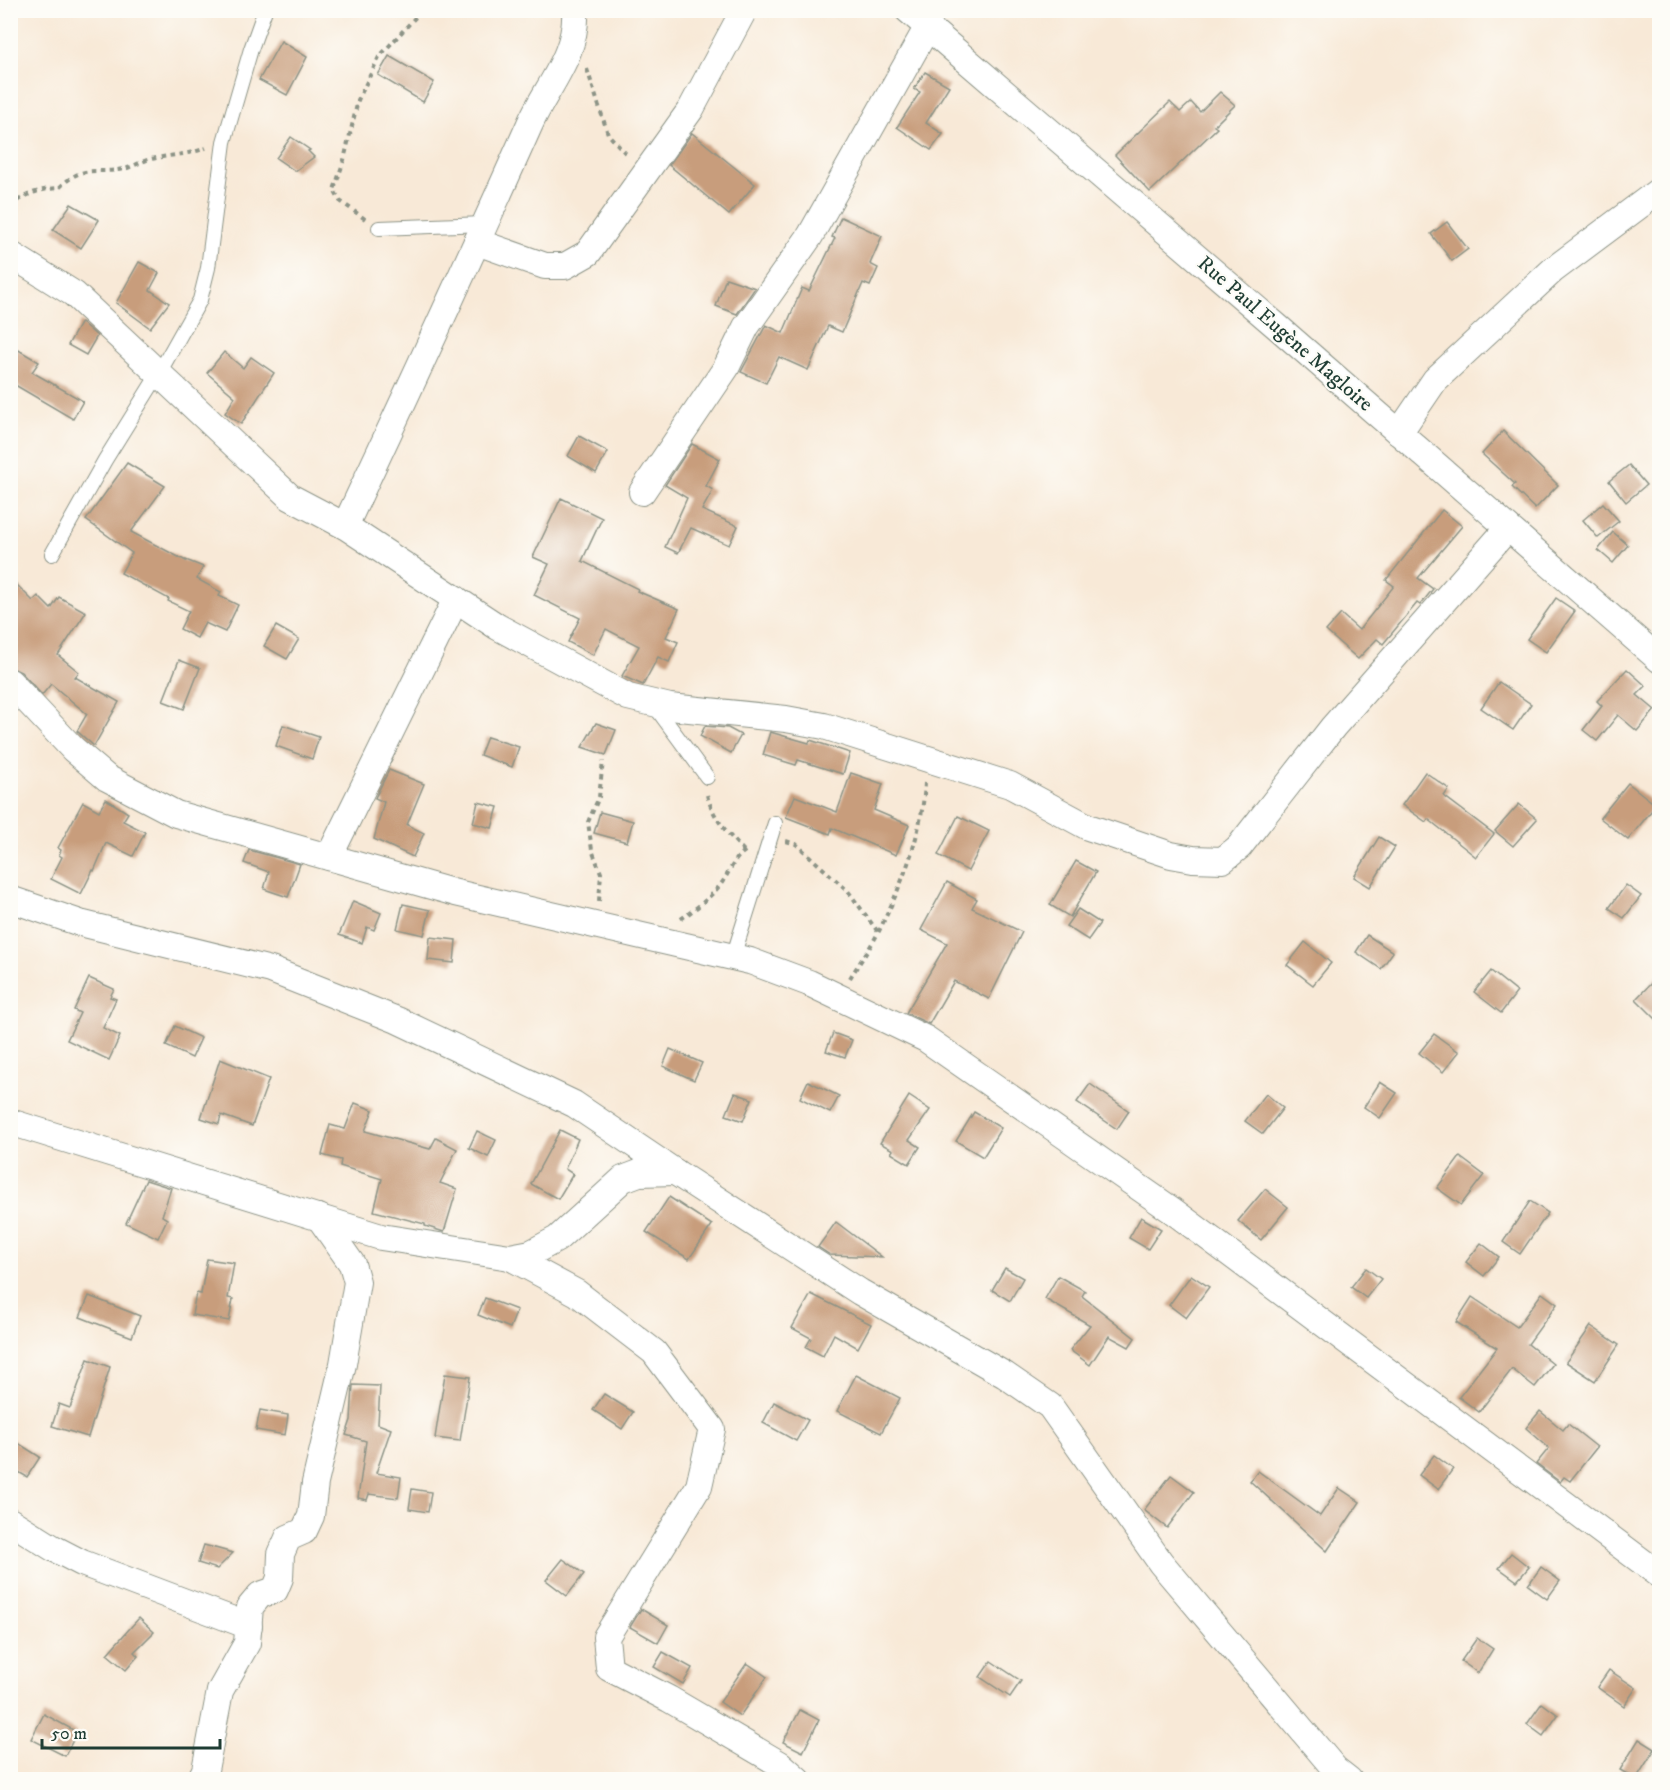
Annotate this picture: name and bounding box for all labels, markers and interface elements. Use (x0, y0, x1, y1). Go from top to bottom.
street label: Rue Paul Eugène Magloire (1192, 251, 1378, 418)
scale bar (42, 1712, 220, 1750)
text: 50 m (51, 1723, 87, 1745)

